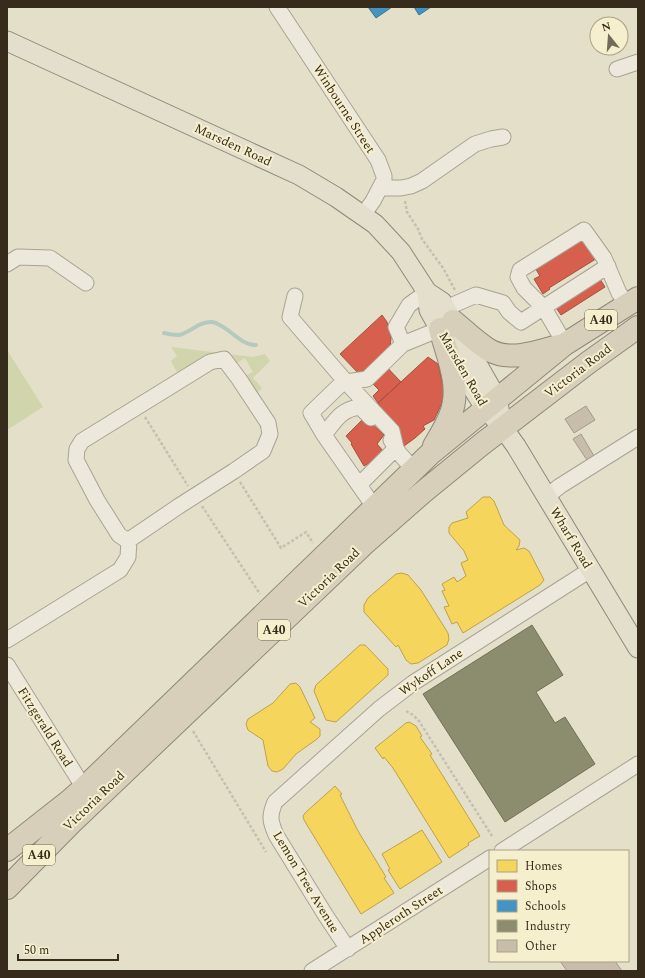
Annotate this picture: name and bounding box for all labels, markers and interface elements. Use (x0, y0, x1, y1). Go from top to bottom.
north arrow (589, 16, 629, 56)
text: N (599, 17, 613, 36)
street label: Winbourne Street (308, 61, 380, 158)
street label: Marsden Road (191, 118, 275, 172)
road number: A40 (585, 310, 617, 330)
street label: Marsden Road (434, 328, 492, 410)
street label: Victoria Road (540, 339, 616, 403)
street label: Wharf Road (545, 503, 597, 573)
street label: Victoria Road (293, 543, 365, 613)
road number: A40 (258, 620, 290, 640)
street label: Wykoff Lane (395, 643, 467, 701)
street label: Fitzgerald Road (12, 683, 78, 771)
street label: Victoria Road (58, 766, 130, 836)
street label: Lemon Tree Avenue (268, 827, 344, 937)
road number: A40 (23, 845, 55, 865)
legend (489, 850, 629, 962)
text: Homes (525, 857, 563, 876)
text: Shops (525, 877, 557, 896)
street label: Appleroth Street (355, 880, 447, 950)
text: Schools (525, 897, 566, 916)
text: Industry (525, 917, 571, 936)
scale bar (18, 936, 118, 962)
text: Other (525, 937, 557, 956)
text: 50 m (24, 941, 49, 960)

